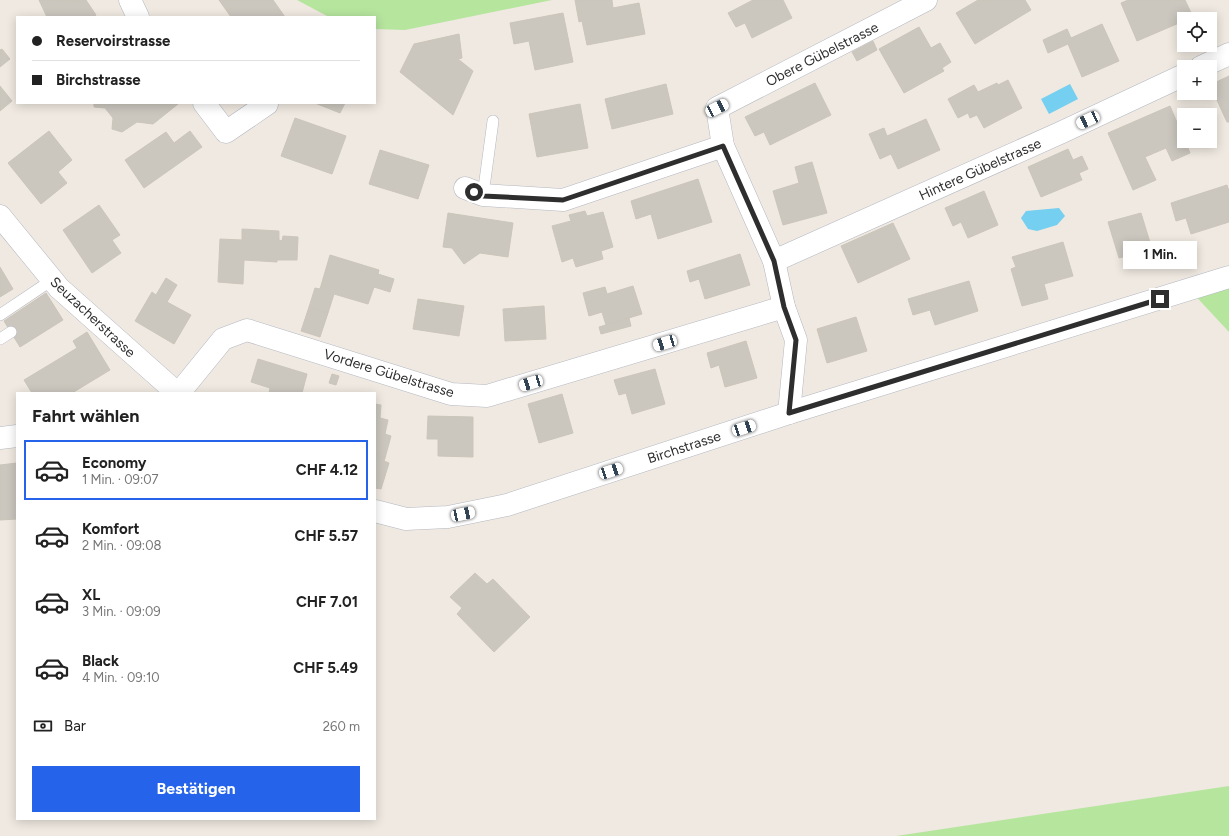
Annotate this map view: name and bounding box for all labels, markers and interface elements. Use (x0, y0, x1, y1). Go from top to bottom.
map controls (1177, 12, 1217, 148)
button: locate (1177, 12, 1217, 52)
street label: Obere Gübelstrasse (763, 18, 882, 90)
text: Reservoirstrasse (56, 32, 170, 50)
button: + (1177, 60, 1217, 100)
text: Birchstrasse (56, 71, 141, 89)
car (704, 97, 730, 119)
button: − (1177, 108, 1217, 148)
car (1075, 109, 1101, 131)
street label: Hintere Gübelstrasse (916, 135, 1044, 204)
route start (465, 183, 483, 201)
callout: 1 Min. (1123, 241, 1197, 269)
text: 1 Min. (1143, 247, 1177, 262)
street label: Seuzacherstrasse (47, 274, 139, 361)
route end (1151, 290, 1169, 308)
car (652, 334, 678, 352)
street label: Vordere Gübelstrasse (322, 346, 456, 402)
car (518, 374, 544, 392)
text: Fahrt wählen (32, 405, 139, 427)
car (731, 419, 757, 437)
street label: Birchstrasse (645, 427, 723, 467)
icon: car (34, 452, 70, 488)
text: Economy (82, 454, 147, 472)
text: CHF 4.12 (296, 461, 358, 479)
car (598, 462, 624, 480)
text: 1 Min. · 09:07 (82, 472, 159, 487)
car (450, 506, 476, 522)
icon: car (34, 518, 70, 554)
text: Komfort (82, 520, 139, 538)
text: CHF 5.57 (295, 527, 358, 545)
text: 2 Min. · 09:08 (82, 538, 161, 553)
icon: car (34, 584, 70, 620)
text: XL (82, 586, 100, 604)
text: CHF 7.01 (296, 593, 358, 611)
text: 3 Min. · 09:09 (82, 604, 161, 619)
icon: car (34, 650, 70, 686)
text: Black (82, 652, 119, 670)
text: CHF 5.49 (293, 659, 358, 677)
text: 4 Min. · 09:10 (82, 670, 160, 685)
icon: cash (32, 715, 54, 737)
text: Bar (64, 717, 86, 735)
text: 260 m (323, 719, 360, 734)
button: Bestätigen (32, 766, 360, 812)

